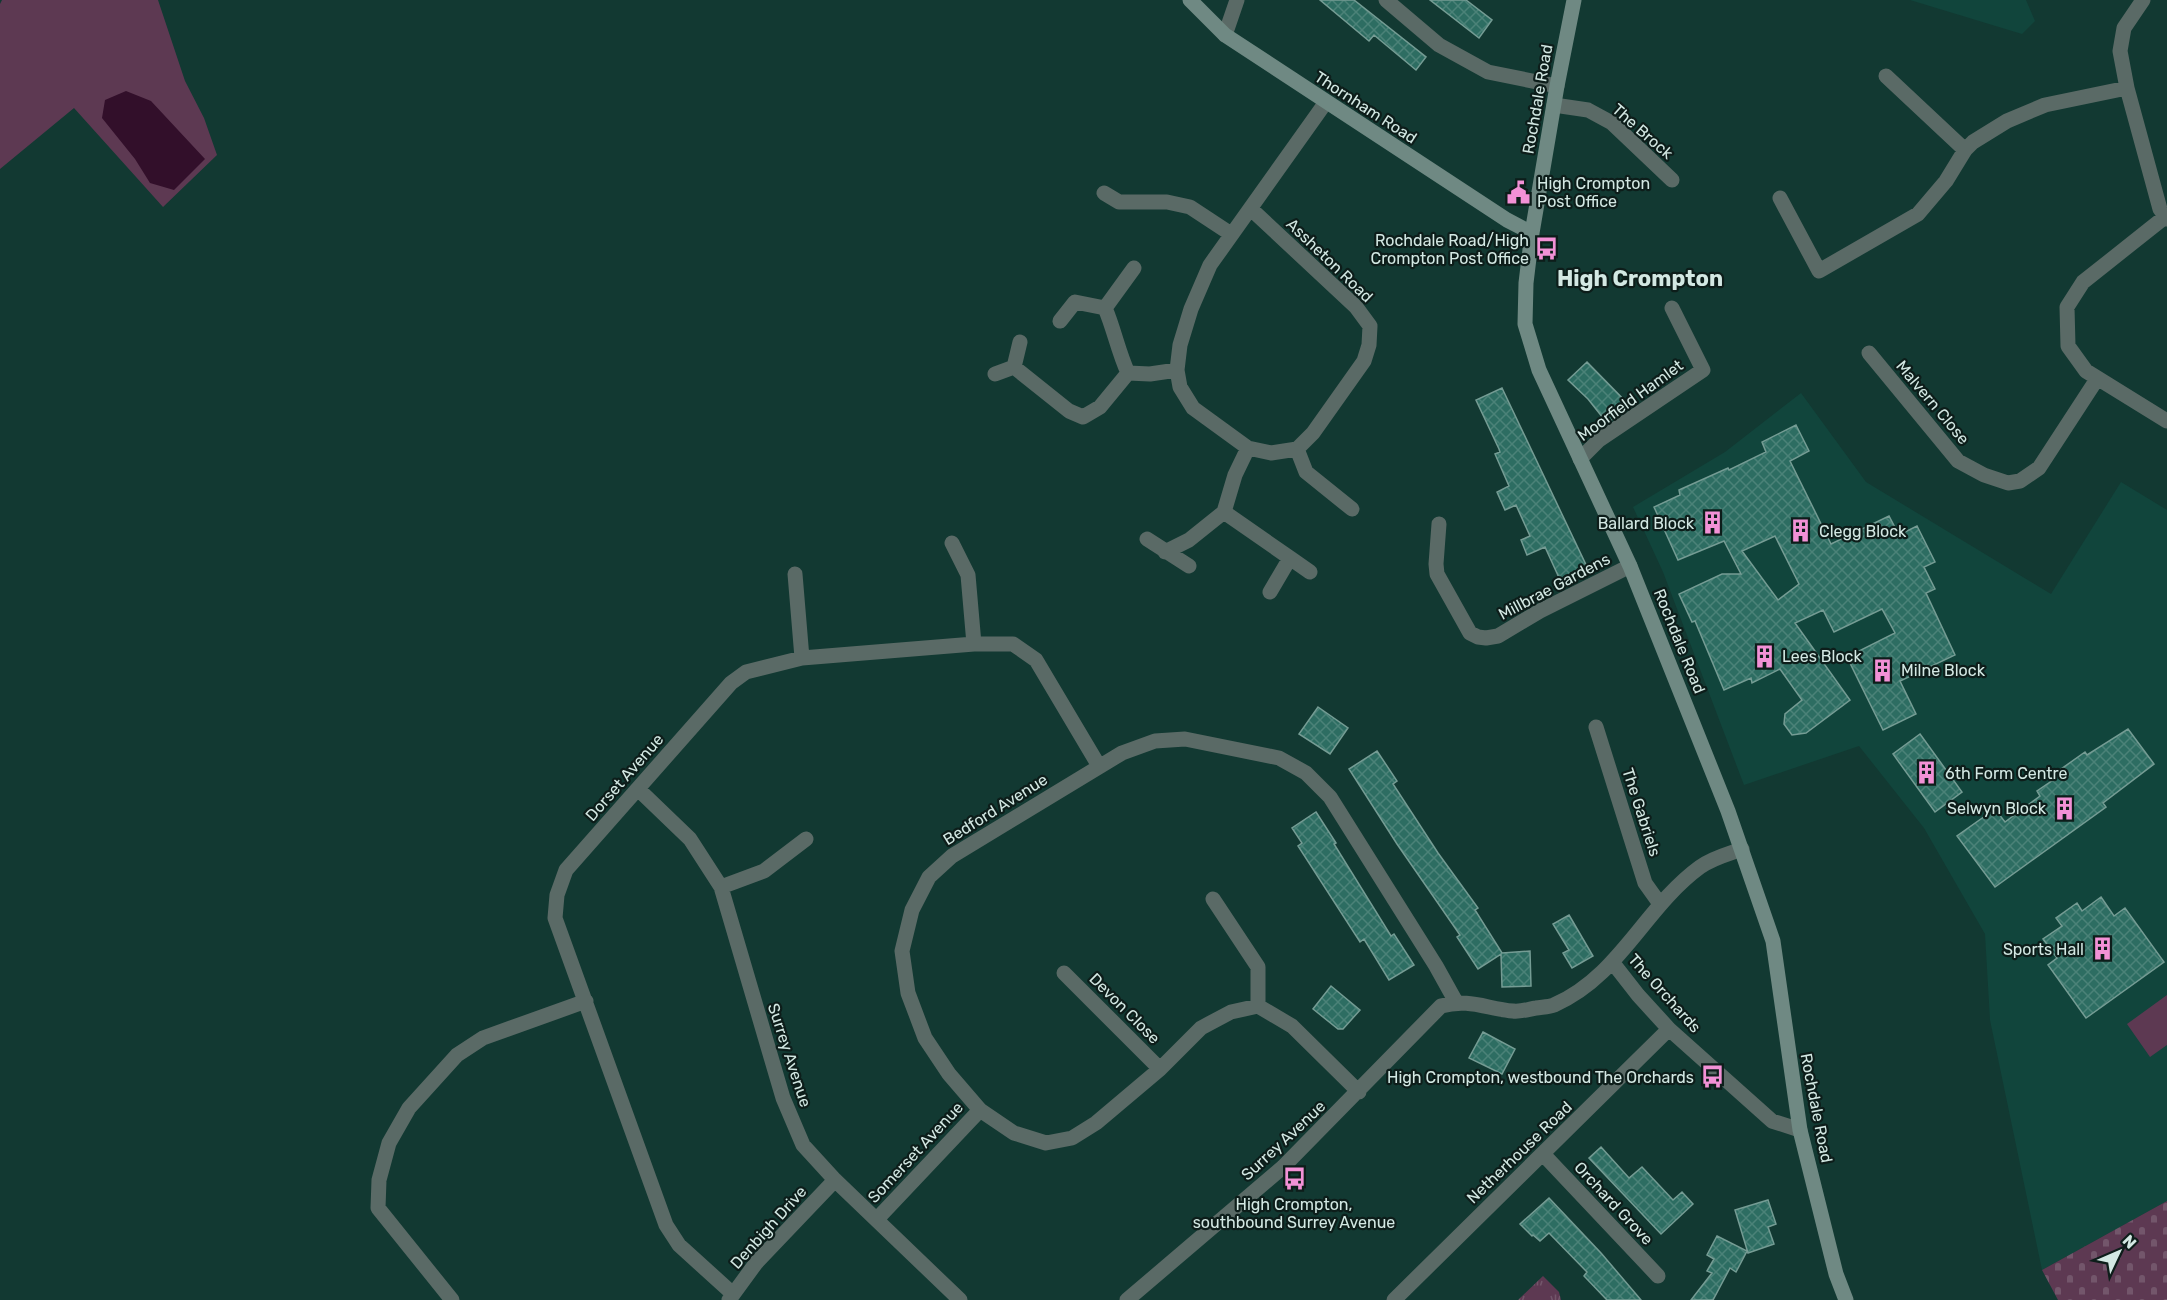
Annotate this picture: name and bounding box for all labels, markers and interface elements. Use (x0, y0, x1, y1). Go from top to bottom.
street label: Rochdale Road (1518, 43, 1557, 155)
street label: Thornham Road (1311, 67, 1421, 148)
street label: The Brock (1608, 100, 1678, 163)
place label: High Crompton Post Office (1537, 174, 1650, 211)
public building icon: High Crompton Post Office (1506, 179, 1532, 205)
street label: Assheton Road (1283, 214, 1377, 306)
place label: Rochdale Road/High Crompton Post Office (1371, 231, 1529, 268)
bus stop icon: Rochdale Road/High Crompton Post Office (1534, 236, 1560, 262)
district label: High Crompton (1557, 265, 1723, 292)
street label: Moorfield Hamlet (1574, 356, 1687, 445)
street label: Malvern Close (1892, 357, 1973, 448)
building icon: Ballard Block (1699, 510, 1725, 536)
place label: Ballard Block (1598, 514, 1695, 533)
building icon: Clegg Block (1788, 518, 1814, 544)
place label: Clegg Block (1819, 522, 1907, 541)
street label: Millbrae Gardens (1495, 549, 1613, 624)
street label: Rochdale Road (1650, 586, 1709, 696)
building icon: Lees Block (1751, 643, 1777, 669)
place label: Lees Block (1782, 647, 1862, 666)
building icon: Milne Block (1870, 657, 1896, 683)
place label: Milne Block (1901, 661, 1986, 680)
street label: Dorset Avenue (581, 730, 667, 825)
building icon: 6th Form Centre (1914, 760, 1940, 786)
place label: 6th Form Centre (1945, 764, 2068, 783)
street label: The Gabriels (1618, 766, 1665, 859)
street label: Bedford Avenue (940, 770, 1051, 849)
building icon: Selwyn Block (2051, 795, 2077, 821)
place label: Selwyn Block (1947, 799, 2047, 818)
building icon: Sports Hall (2089, 936, 2115, 962)
place label: Sports Hall (2003, 940, 2084, 959)
street label: The Orchards (1624, 950, 1705, 1037)
street label: Devon Close (1085, 969, 1164, 1048)
street label: Surrey Avenue (764, 1001, 815, 1110)
street label: Rochdale Road (1797, 1052, 1836, 1164)
bus stop icon: High Crompton, westbound The Orchards (1699, 1064, 1725, 1090)
place label: High Crompton, westbound The Orchards (1387, 1068, 1694, 1087)
street label: Surrey Avenue (1237, 1097, 1329, 1184)
street label: Netherhouse Road (1463, 1097, 1576, 1207)
street label: Somerset Avenue (864, 1098, 967, 1207)
street label: Orchard Grove (1570, 1158, 1657, 1249)
bus stop icon: High Crompton, southbound Surrey Avenue (1281, 1166, 1307, 1192)
street label: Denbigh Drive (726, 1182, 811, 1273)
place label: High Crompton, southbound Surrey Avenue (1193, 1195, 1395, 1232)
north arrow (2089, 1222, 2149, 1282)
text: N (2119, 1231, 2140, 1253)

